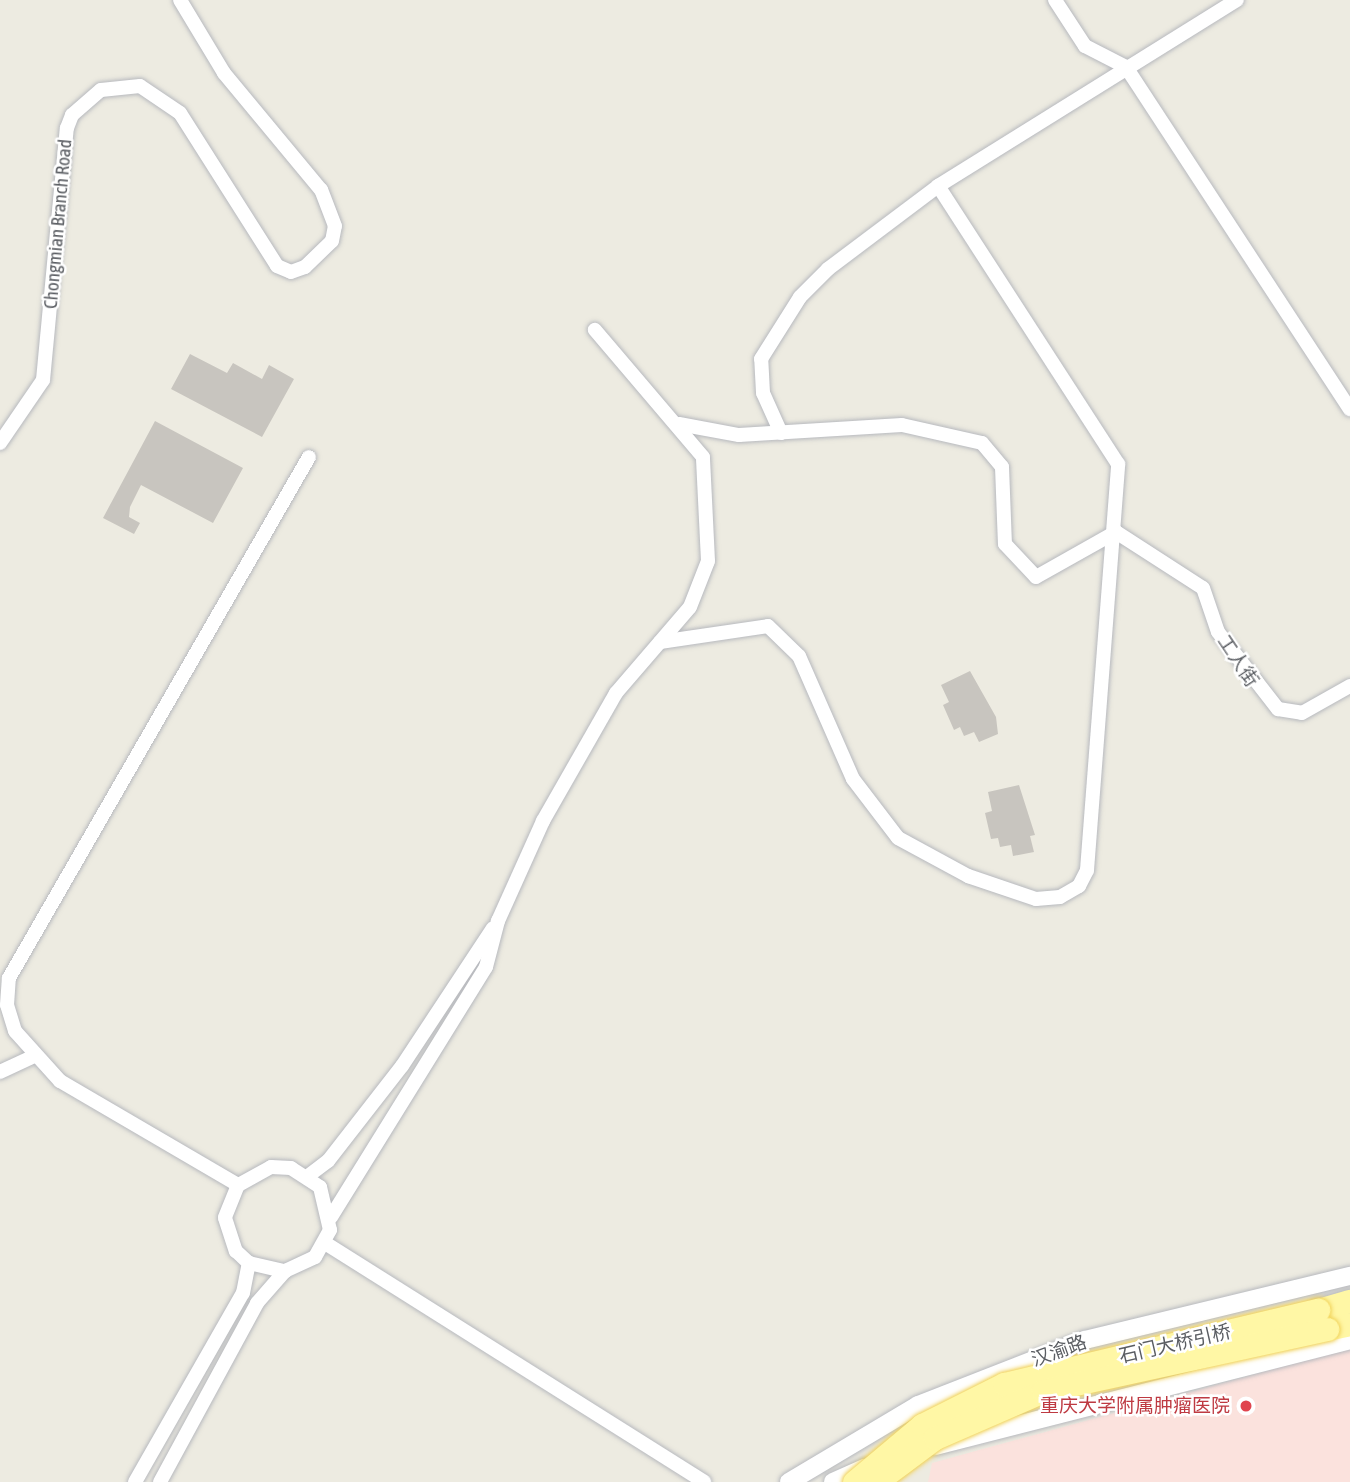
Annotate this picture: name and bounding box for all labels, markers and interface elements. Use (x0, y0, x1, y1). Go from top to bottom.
street label: Chongmian Branch Road (39, 138, 77, 310)
street label: 工人街 (1213, 631, 1263, 691)
street label: 石门大桥引桥 (1117, 1320, 1233, 1368)
street label: 汉渝路 (1028, 1331, 1090, 1371)
place label: 重庆大学附属肿瘤医院 (1040, 1395, 1230, 1417)
marker: 重庆大学附属肿瘤医院 (1236, 1396, 1256, 1416)

